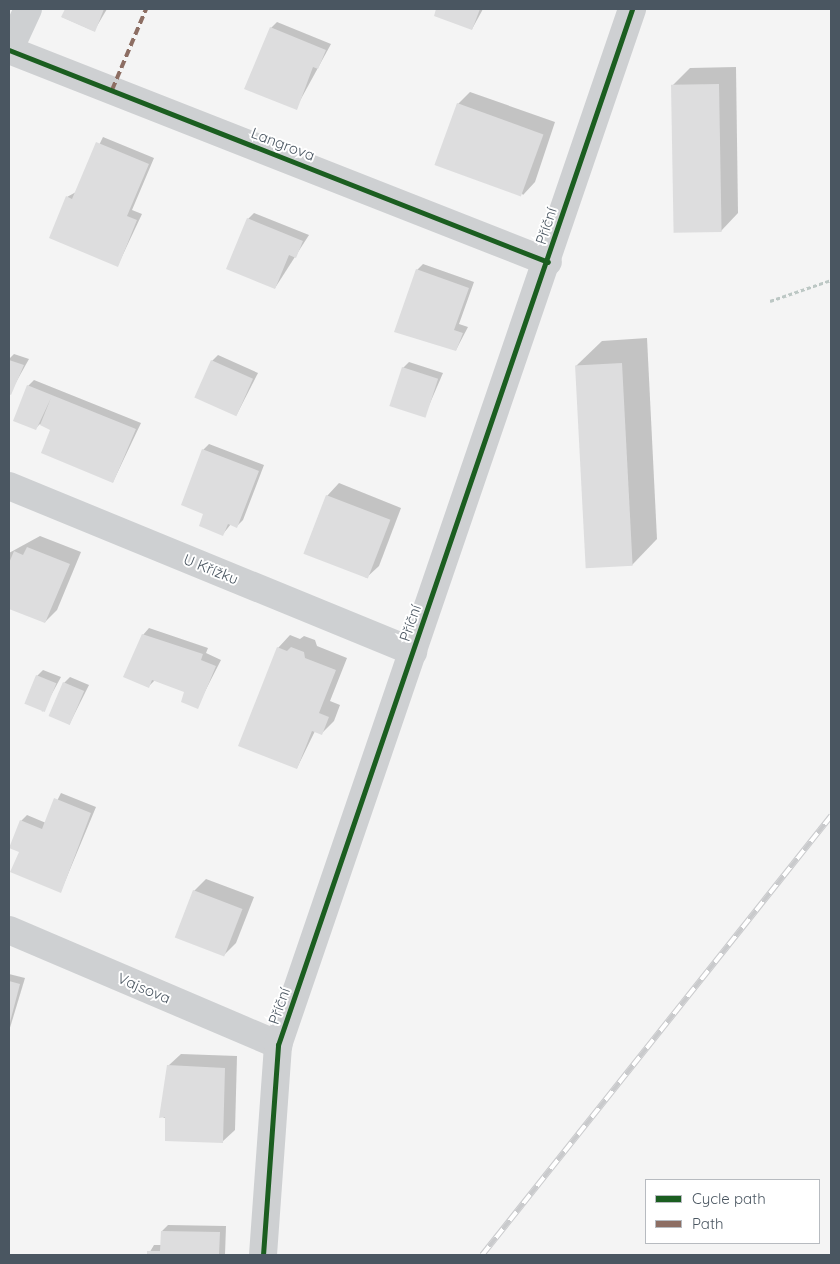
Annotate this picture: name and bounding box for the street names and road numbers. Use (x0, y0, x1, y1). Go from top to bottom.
street label: Langrova (249, 124, 317, 164)
street label: Příční (532, 205, 560, 247)
street label: U Křížku (181, 550, 241, 588)
street label: Příční (395, 602, 425, 644)
street label: Vajsova (115, 969, 173, 1007)
street label: Příční (264, 985, 294, 1027)

